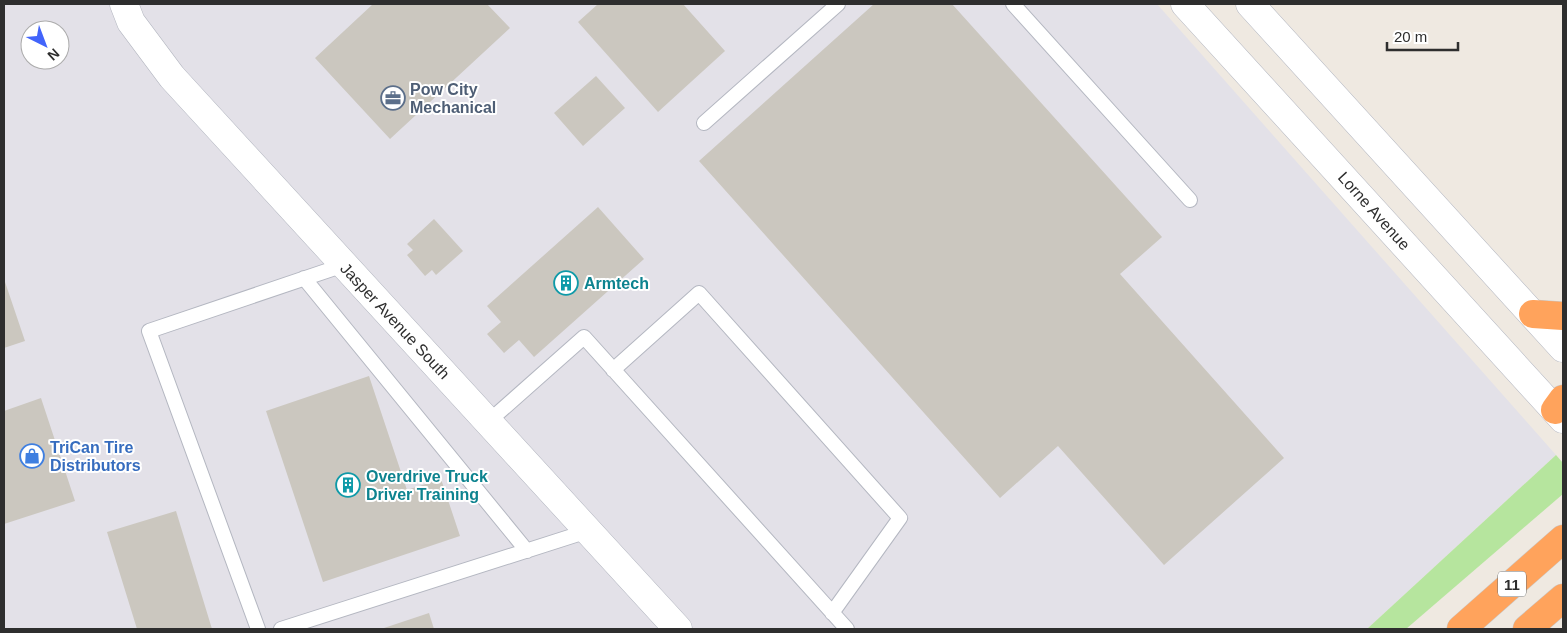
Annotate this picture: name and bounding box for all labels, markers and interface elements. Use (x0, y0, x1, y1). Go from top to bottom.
north arrow (20, 20, 70, 70)
scale bar (1387, 20, 1458, 52)
text: 20 m (1394, 28, 1427, 45)
text: N (45, 45, 63, 64)
place label: Pow City Mechanical (410, 81, 496, 116)
office icon: Pow City Mechanical (380, 85, 406, 111)
street label: Lorne Avenue (1335, 169, 1413, 253)
street label: Jasper Avenue South (337, 260, 453, 382)
building icon: Armtech (553, 270, 579, 296)
place label: Armtech (584, 275, 649, 292)
place label: TriCan Tire Distributors (50, 439, 141, 474)
shop icon: TriCan Tire Distributors (19, 443, 45, 469)
place label: Overdrive Truck Driver Training (366, 468, 488, 503)
building icon: Overdrive Truck Driver Training (335, 472, 361, 498)
road number: 11 (1498, 572, 1526, 596)

